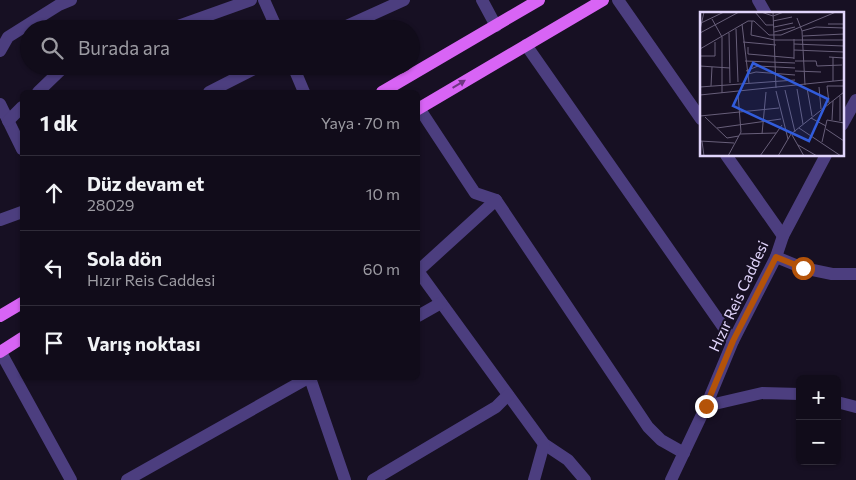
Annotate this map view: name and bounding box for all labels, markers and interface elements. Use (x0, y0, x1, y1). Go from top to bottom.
inset map (700, 12, 844, 156)
search box (20, 20, 420, 75)
icon: search (38, 34, 66, 62)
text: Burada ara (78, 36, 170, 59)
one-way arrow (453, 80, 466, 89)
text: 1 dk (40, 110, 78, 135)
text: Yaya · 70 m (321, 113, 400, 132)
text: Düz devam et (87, 172, 204, 195)
icon: ahead (40, 179, 68, 207)
text: 10 m (366, 184, 400, 203)
text: 28029 (87, 195, 134, 214)
street label: Hızır Reis Caddesi (704, 238, 772, 354)
text: Sola dön (87, 247, 162, 270)
icon: left (40, 254, 68, 282)
route start (792, 257, 815, 280)
text: 60 m (363, 259, 400, 278)
text: Hızır Reis Caddesi (87, 270, 215, 289)
icon: arrive (40, 329, 68, 357)
text: Varış noktası (87, 332, 200, 355)
map controls (796, 375, 841, 465)
button: + (796, 375, 841, 420)
route end (695, 395, 718, 418)
button: − (796, 420, 841, 465)

